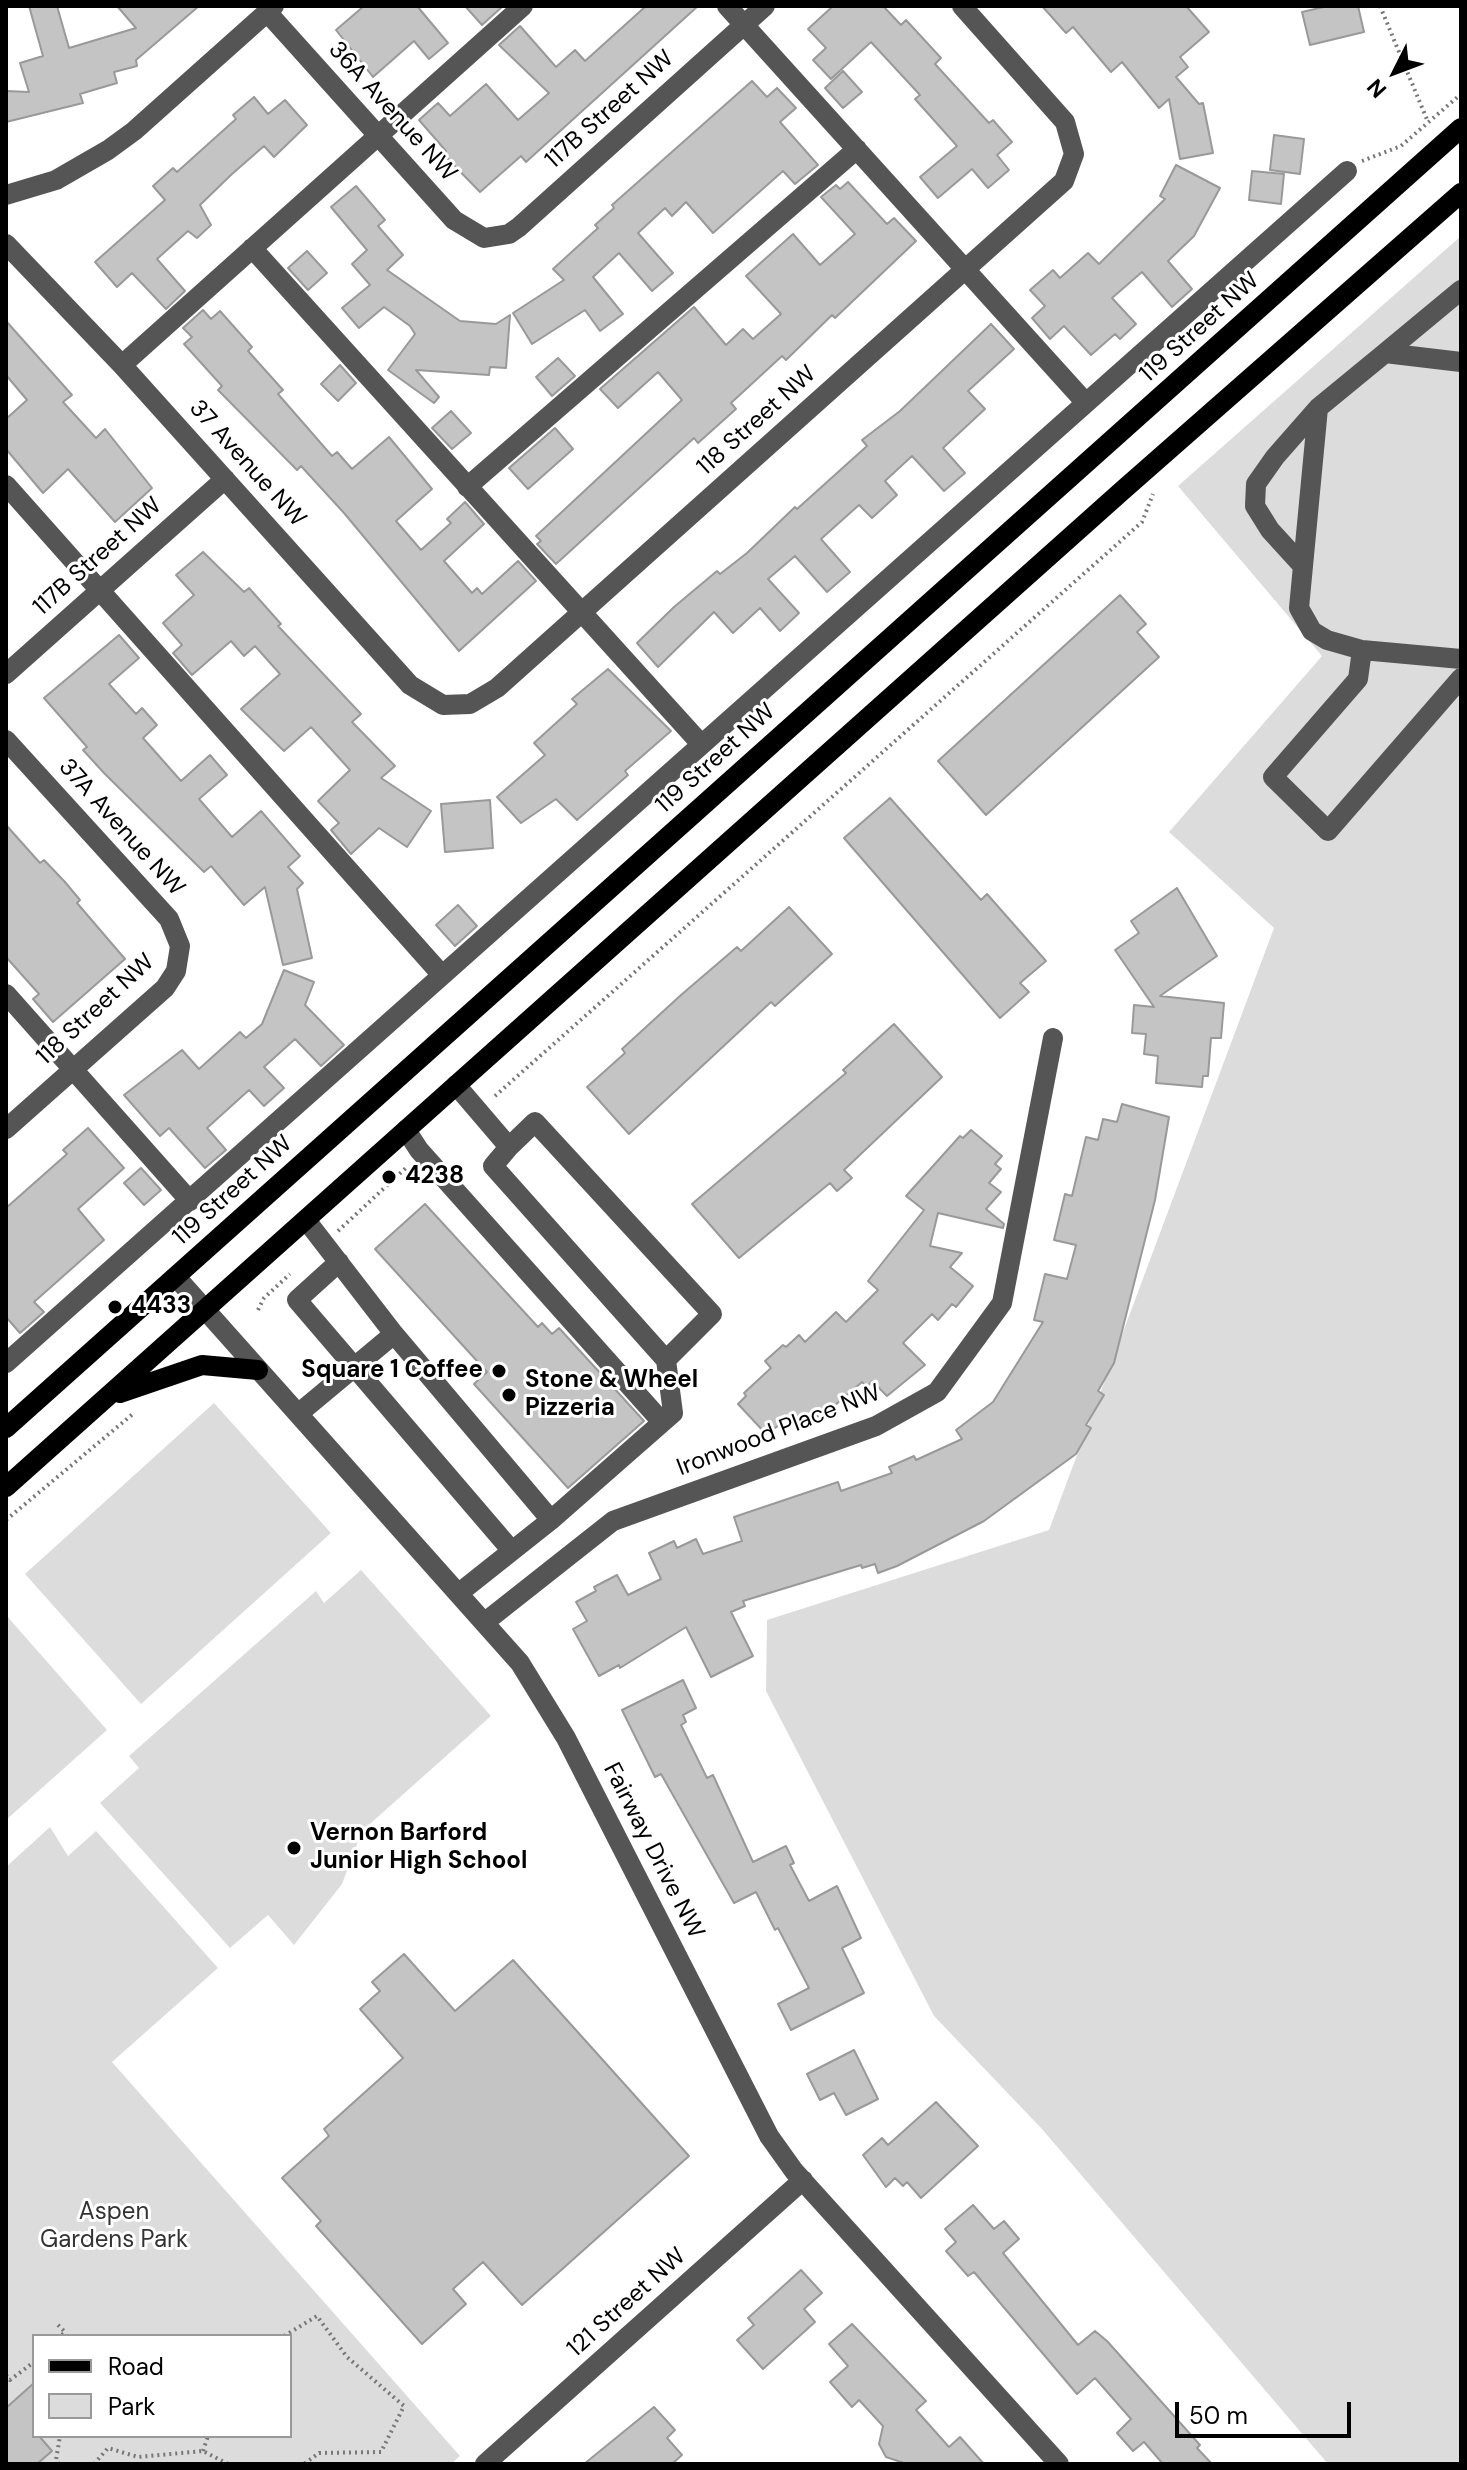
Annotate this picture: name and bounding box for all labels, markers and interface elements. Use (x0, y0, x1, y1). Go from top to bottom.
north arrow (1355, 32, 1435, 112)
street label: 36A Avenue NW (322, 36, 462, 188)
street label: 117B Street NW (540, 45, 680, 175)
text: N (1361, 73, 1393, 104)
street label: 119 Street NW (1134, 267, 1266, 389)
street label: 118 Street NW (692, 360, 822, 482)
street label: 37 Avenue NW (183, 395, 311, 533)
street label: 117B Street NW (28, 492, 168, 622)
street label: 119 Street NW (650, 698, 782, 820)
street label: 37A Avenue NW (52, 753, 190, 903)
street label: 118 Street NW (31, 948, 161, 1072)
street label: 119 Street NW (167, 1130, 299, 1252)
place label: 4238 (405, 1163, 464, 1191)
marker: 4238 (380, 1168, 398, 1186)
place label: 4433 (131, 1293, 191, 1321)
marker: 4433 (106, 1298, 124, 1316)
place label: Square 1 Coffee (301, 1357, 483, 1385)
marker: Square 1 Coffee (490, 1362, 508, 1380)
place label: Stone & Wheel Pizzeria (525, 1367, 698, 1423)
street label: Ironwood Place NW (673, 1379, 885, 1483)
marker: Stone & Wheel Pizzeria (500, 1386, 518, 1404)
street label: Fairway Drive NW (596, 1758, 710, 1944)
place label: Vernon Barford Junior High School (310, 1820, 527, 1876)
marker: Vernon Barford Junior High School (285, 1839, 303, 1857)
park label: Aspen Gardens Park (40, 2199, 188, 2255)
street label: 121 Street NW (562, 2242, 692, 2364)
legend (32, 2334, 292, 2438)
text: Road (108, 2351, 164, 2382)
scale bar (1179, 2386, 1355, 2436)
text: Park (108, 2391, 155, 2422)
text: 50 m (1189, 2400, 1248, 2431)

